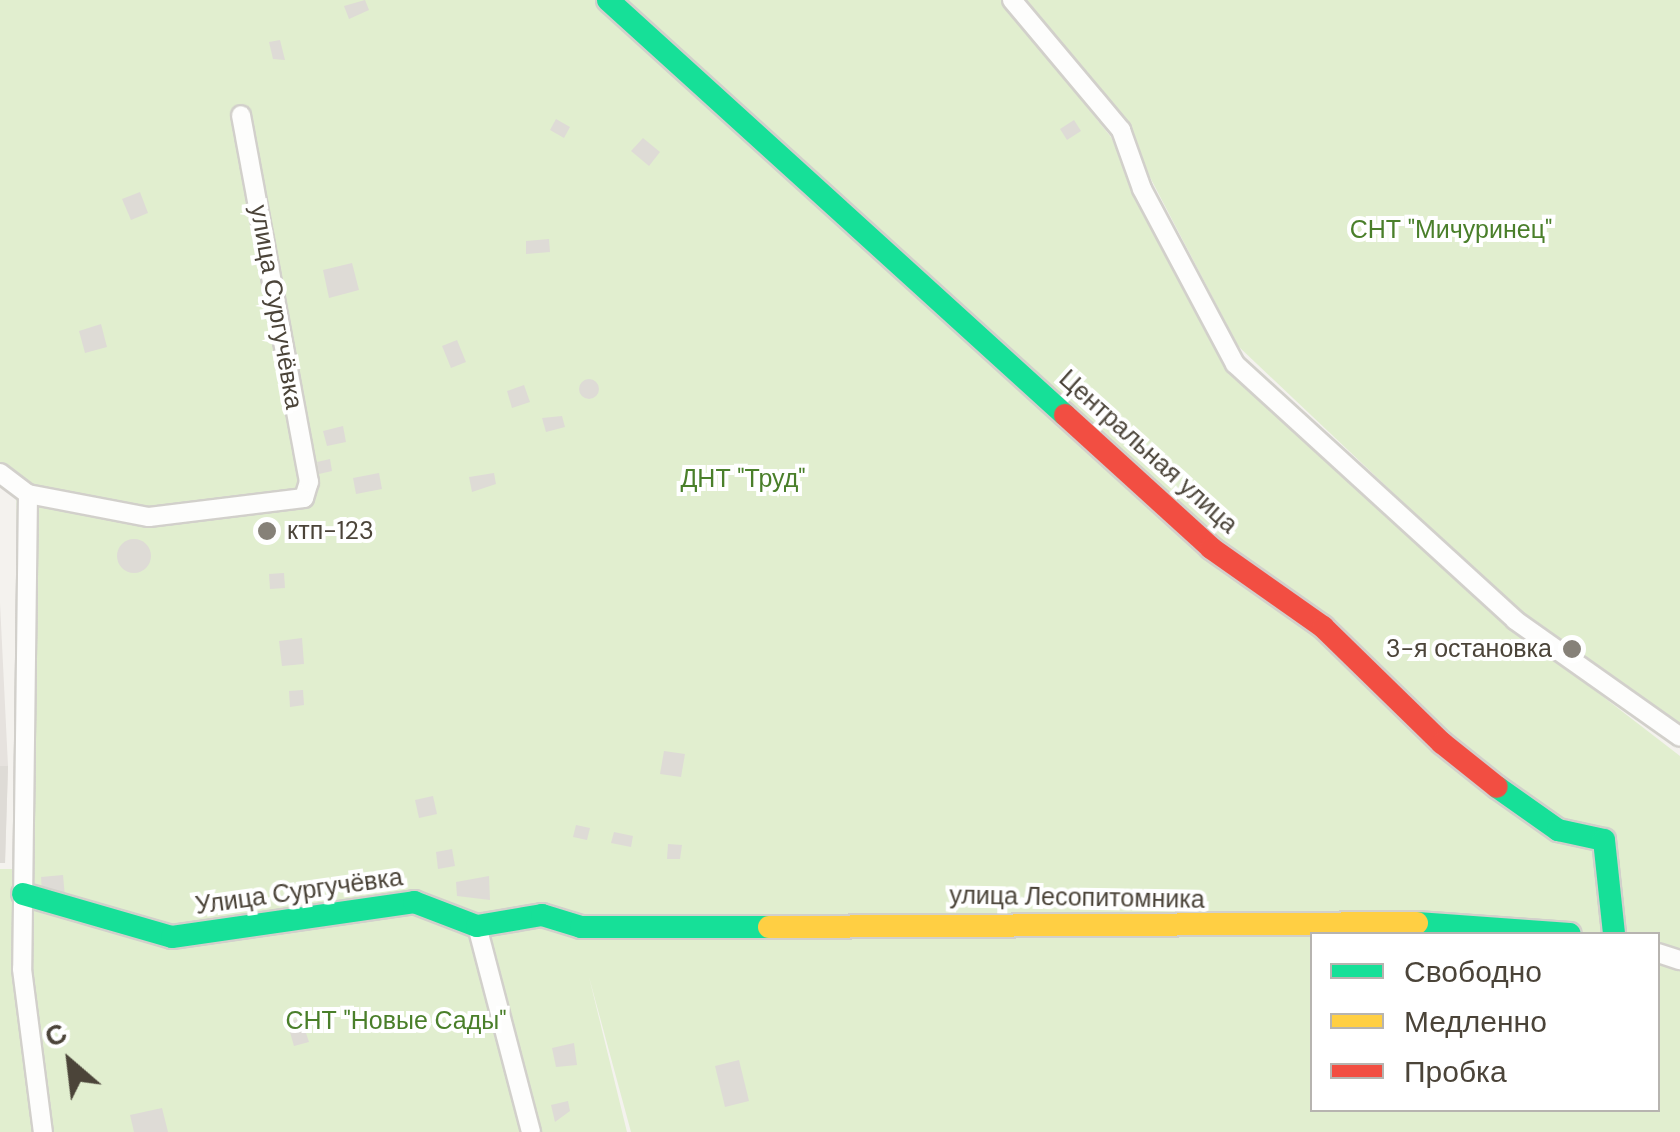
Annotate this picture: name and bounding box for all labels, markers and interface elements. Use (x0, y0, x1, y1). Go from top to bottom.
street label: улица Сургучёвка (243, 203, 309, 411)
park label: СНТ "Мичуринец" (1350, 215, 1552, 245)
street label: Центральная улица (1053, 364, 1243, 540)
park label: ДНТ "Труд" (680, 464, 806, 494)
place label: ктп-123 (287, 516, 374, 546)
marker: ктп-123 (256, 520, 278, 542)
place label: 3-я остановка (1386, 634, 1552, 664)
marker: 3-я остановка (1561, 638, 1583, 660)
street label: Улица Сургучёвка (193, 863, 405, 921)
street label: улица Лесопитомника (949, 881, 1205, 915)
legend (1310, 932, 1660, 1112)
text: Свободно (1404, 952, 1542, 991)
text: Медленно (1404, 1002, 1547, 1041)
park label: СНТ "Новые Сады" (285, 1006, 507, 1036)
north arrow (20, 1012, 120, 1112)
text: С (38, 1014, 73, 1056)
text: Пробка (1404, 1052, 1507, 1091)

